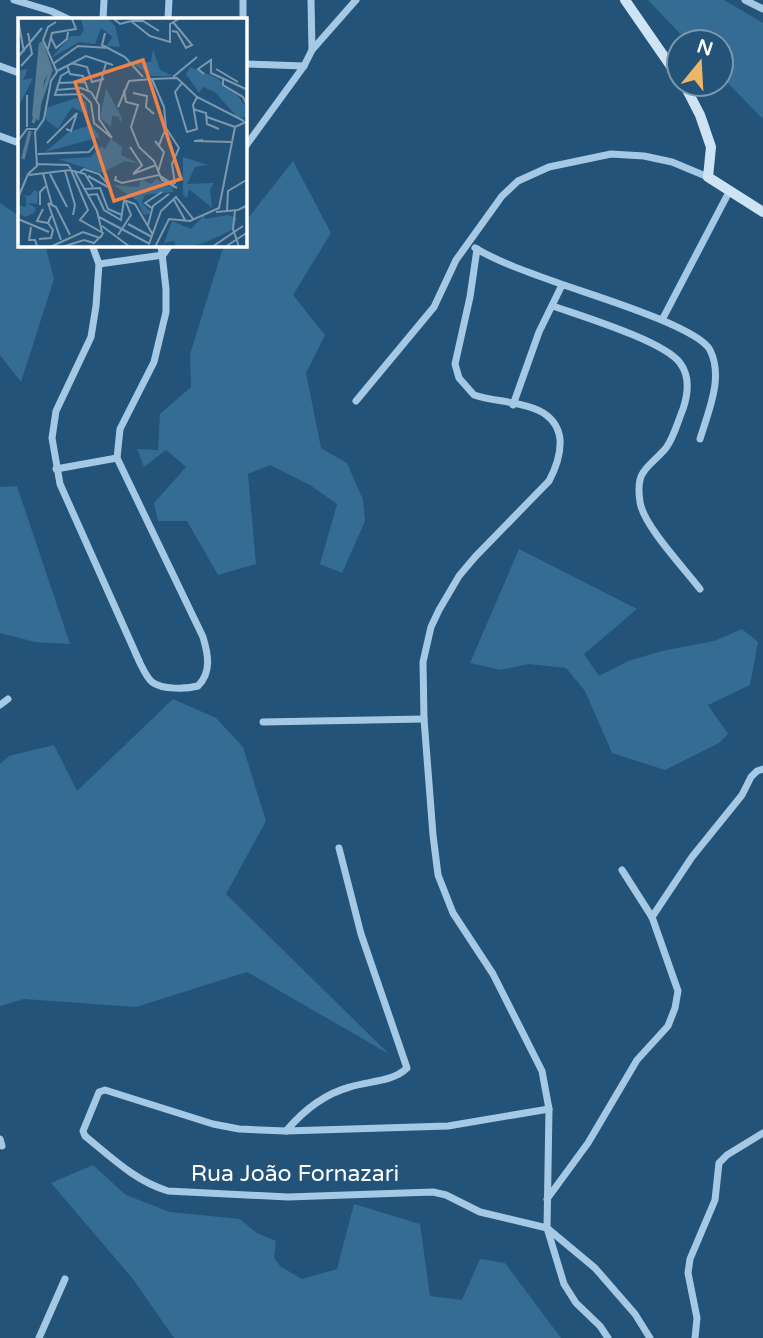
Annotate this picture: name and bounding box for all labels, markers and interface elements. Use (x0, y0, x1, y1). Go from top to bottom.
inset map (18, 18, 247, 247)
north arrow (665, 28, 735, 98)
text: N (694, 35, 716, 61)
street label: Rua João Fornazari (191, 1160, 399, 1188)

